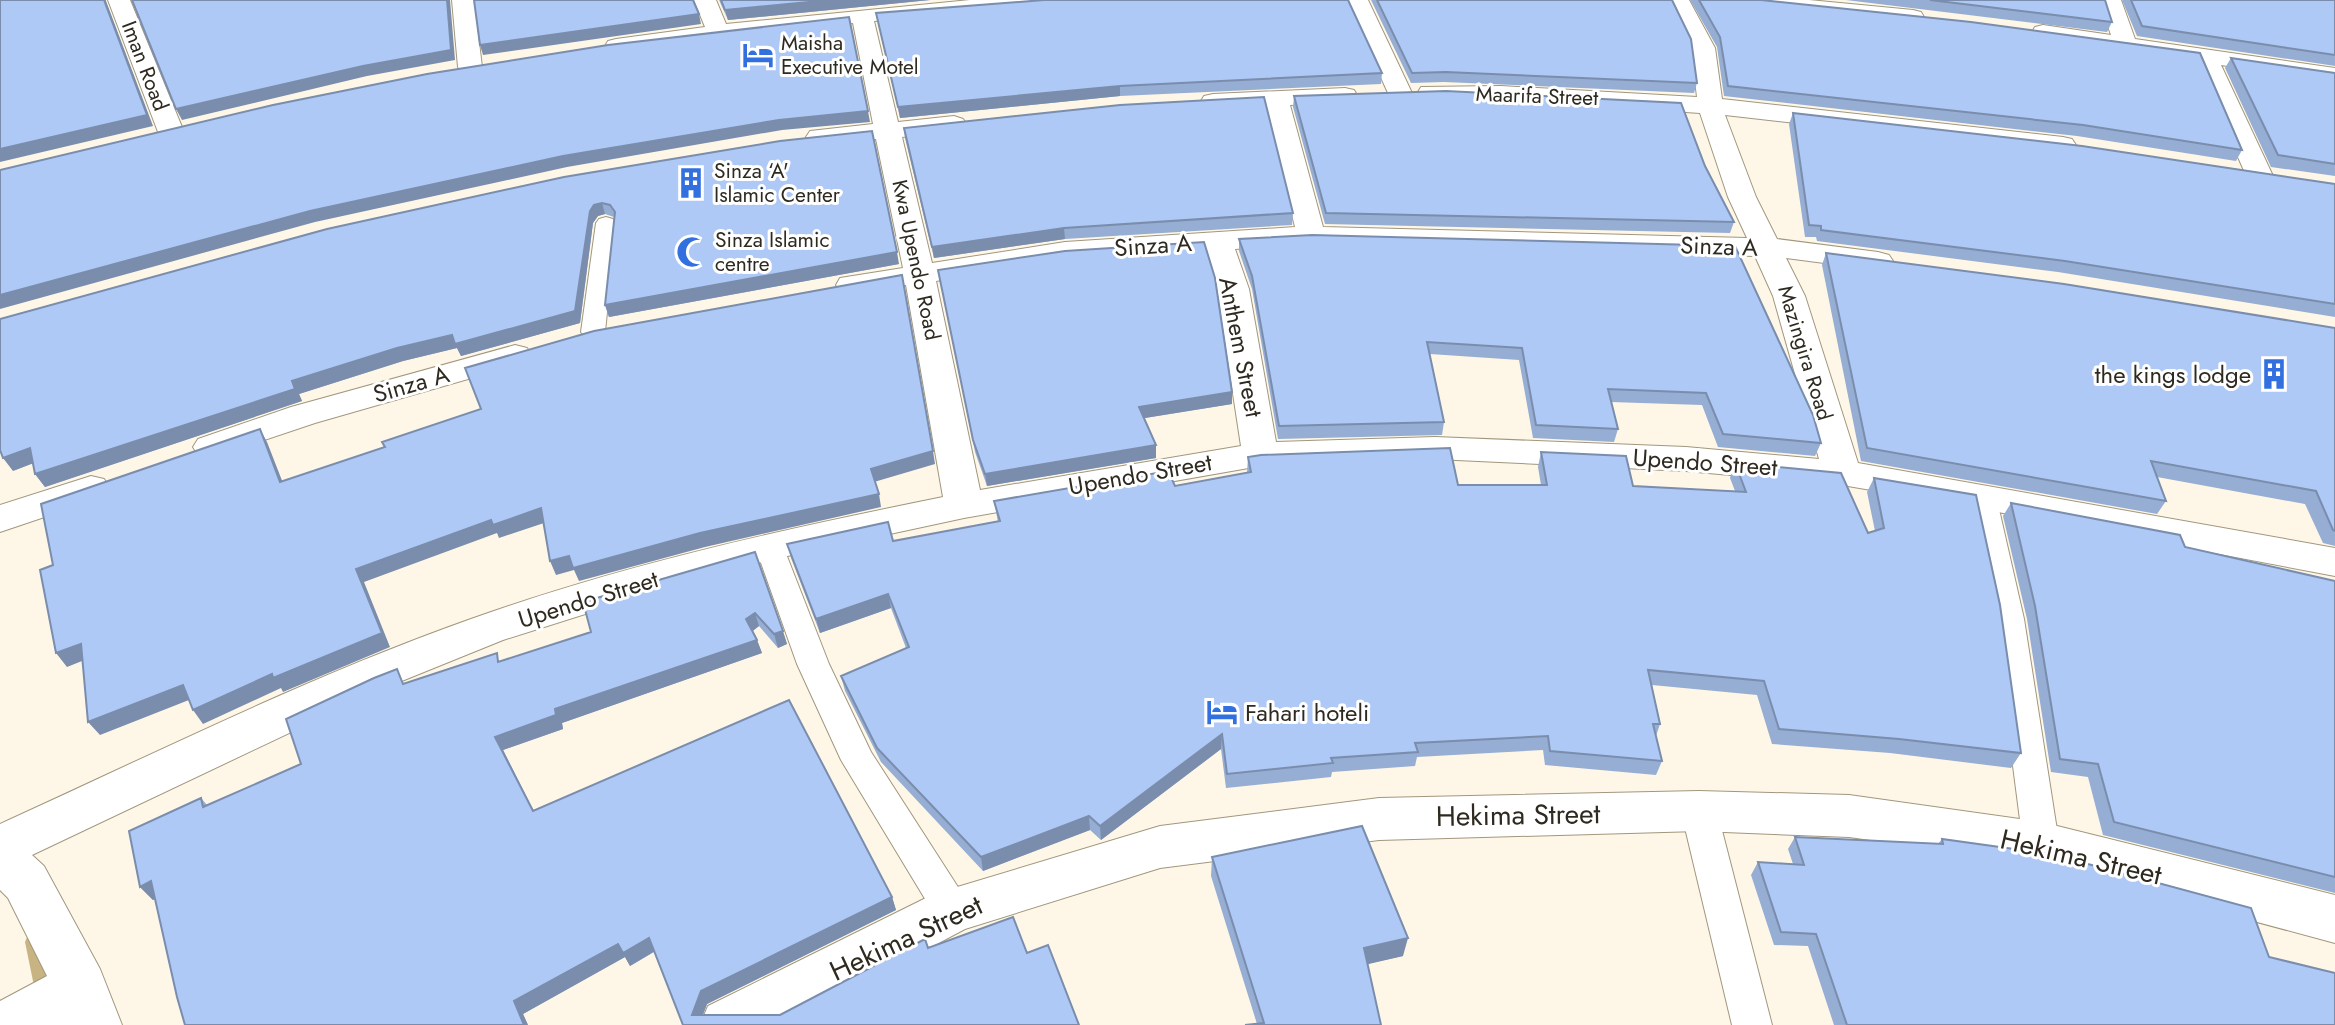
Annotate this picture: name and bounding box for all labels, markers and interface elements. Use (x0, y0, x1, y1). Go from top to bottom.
street label: Iman Road (114, 17, 176, 115)
place label: Maisha Executive Motel (781, 28, 919, 82)
hotel icon: Maisha Executive Motel (741, 38, 775, 72)
street label: Maarifa Street (1475, 79, 1599, 113)
place label: Sinza ‘A' Islamic Center (714, 156, 841, 210)
building icon: Sinza ‘A' Islamic Center (674, 166, 708, 200)
street label: Kwa Upendo Road (884, 177, 948, 343)
place label: Sinza Islamic centre (715, 225, 829, 279)
street label: Sinza A (1113, 225, 1193, 265)
street label: Sinza A (1680, 227, 1759, 265)
mosque icon: Sinza Islamic centre (675, 235, 709, 269)
street label: Anthem Street (1210, 274, 1272, 420)
street label: Mazingira Road (1770, 282, 1840, 424)
street label: Sinza A (369, 356, 453, 412)
place label: the kings lodge (2095, 357, 2251, 392)
building icon: the kings lodge (2257, 357, 2291, 391)
street label: Upendo Street (1631, 439, 1779, 485)
street label: Upendo Street (1066, 444, 1215, 504)
street label: Upendo Street (514, 561, 663, 637)
hotel icon: Fahari hoteli (1205, 695, 1239, 729)
place label: Fahari hoteli (1245, 695, 1369, 730)
street label: Hekima Street (1435, 793, 1601, 837)
street label: Hekima Street (1996, 819, 2166, 896)
street label: Hekima Street (823, 885, 989, 991)

